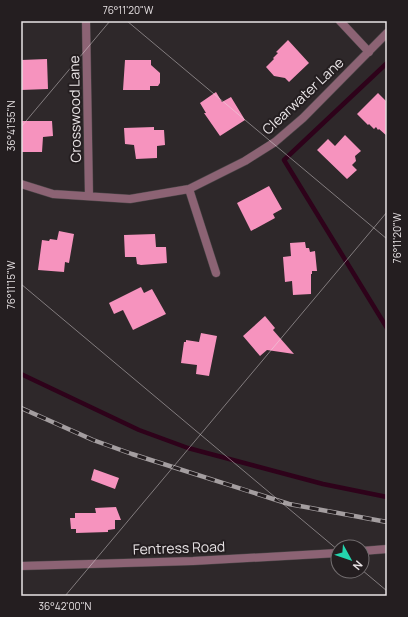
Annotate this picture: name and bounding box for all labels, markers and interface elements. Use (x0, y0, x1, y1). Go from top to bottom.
text: 76°11'20"W (103, 3, 154, 17)
street label: Clearwater Lane (258, 53, 348, 138)
street label: Crosswood Lane (64, 55, 85, 163)
text: 36°41'55"N (4, 101, 18, 151)
text: 76°11'20"W (390, 212, 404, 263)
text: 76°11'15"W (4, 260, 18, 309)
street label: Fentress Road (132, 536, 226, 559)
north arrow (330, 539, 370, 579)
text: N (350, 558, 366, 574)
text: 36°42'00"N (39, 599, 92, 613)

